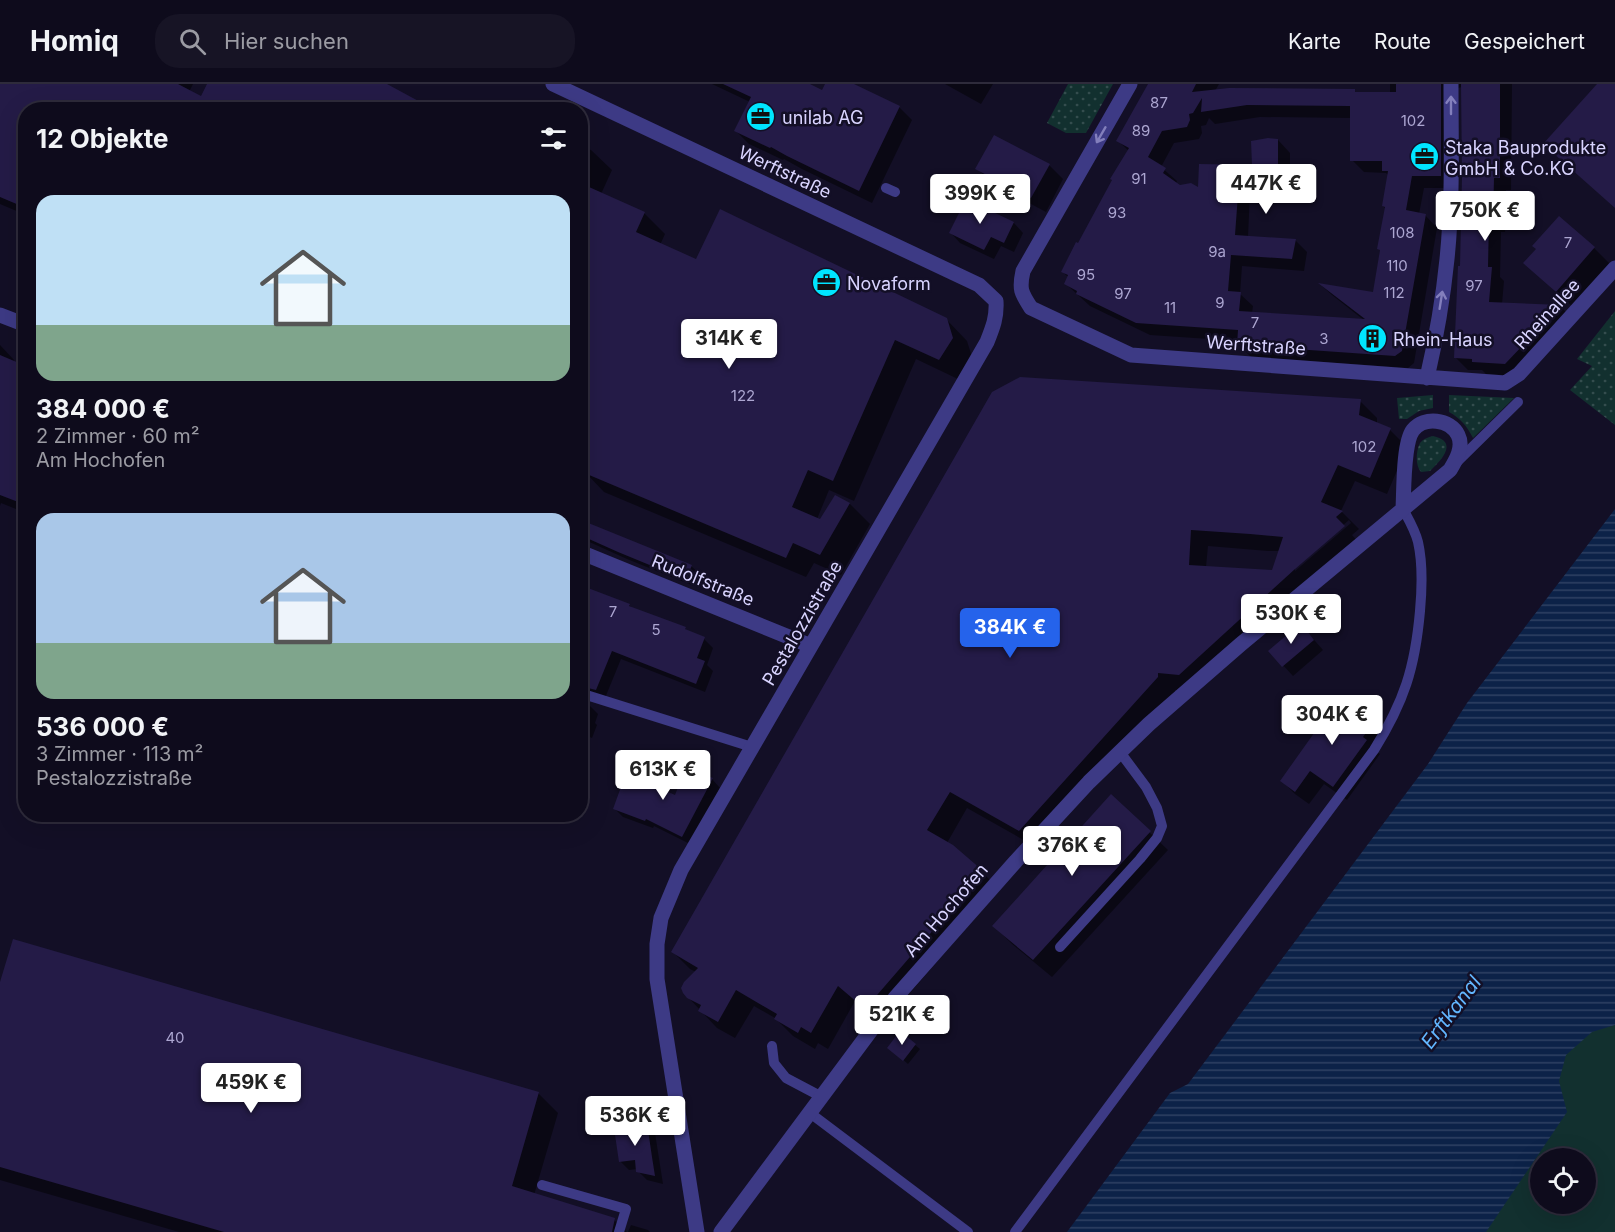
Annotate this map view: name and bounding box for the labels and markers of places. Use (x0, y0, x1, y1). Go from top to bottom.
office icon: unilab AG (745, 101, 777, 133)
place label: unilab AG (782, 107, 863, 128)
place label: Staka Bauprodukte GmbH & Co.KG (1445, 137, 1606, 179)
office icon: Staka Bauprodukte GmbH & Co.KG (1408, 141, 1440, 173)
pin: 447K € (1217, 164, 1315, 215)
pin: 399K € (931, 174, 1029, 225)
pin: 750K € (1436, 191, 1534, 242)
office icon: Novaform (810, 267, 842, 299)
place label: Novaform (847, 273, 931, 294)
pin: 314K € (680, 319, 778, 370)
building icon: Rhein-Haus (1356, 323, 1388, 355)
place label: Rhein-Haus (1393, 329, 1493, 350)
pin: 530K € (1242, 594, 1340, 645)
pin: 384K € (961, 608, 1059, 659)
pin: 304K € (1283, 695, 1381, 746)
pin: 613K € (614, 750, 712, 801)
pin: 376K € (1023, 826, 1121, 877)
pin: 521K € (853, 995, 951, 1046)
pin: 459K € (202, 1063, 300, 1114)
pin: 536K € (586, 1096, 684, 1147)

